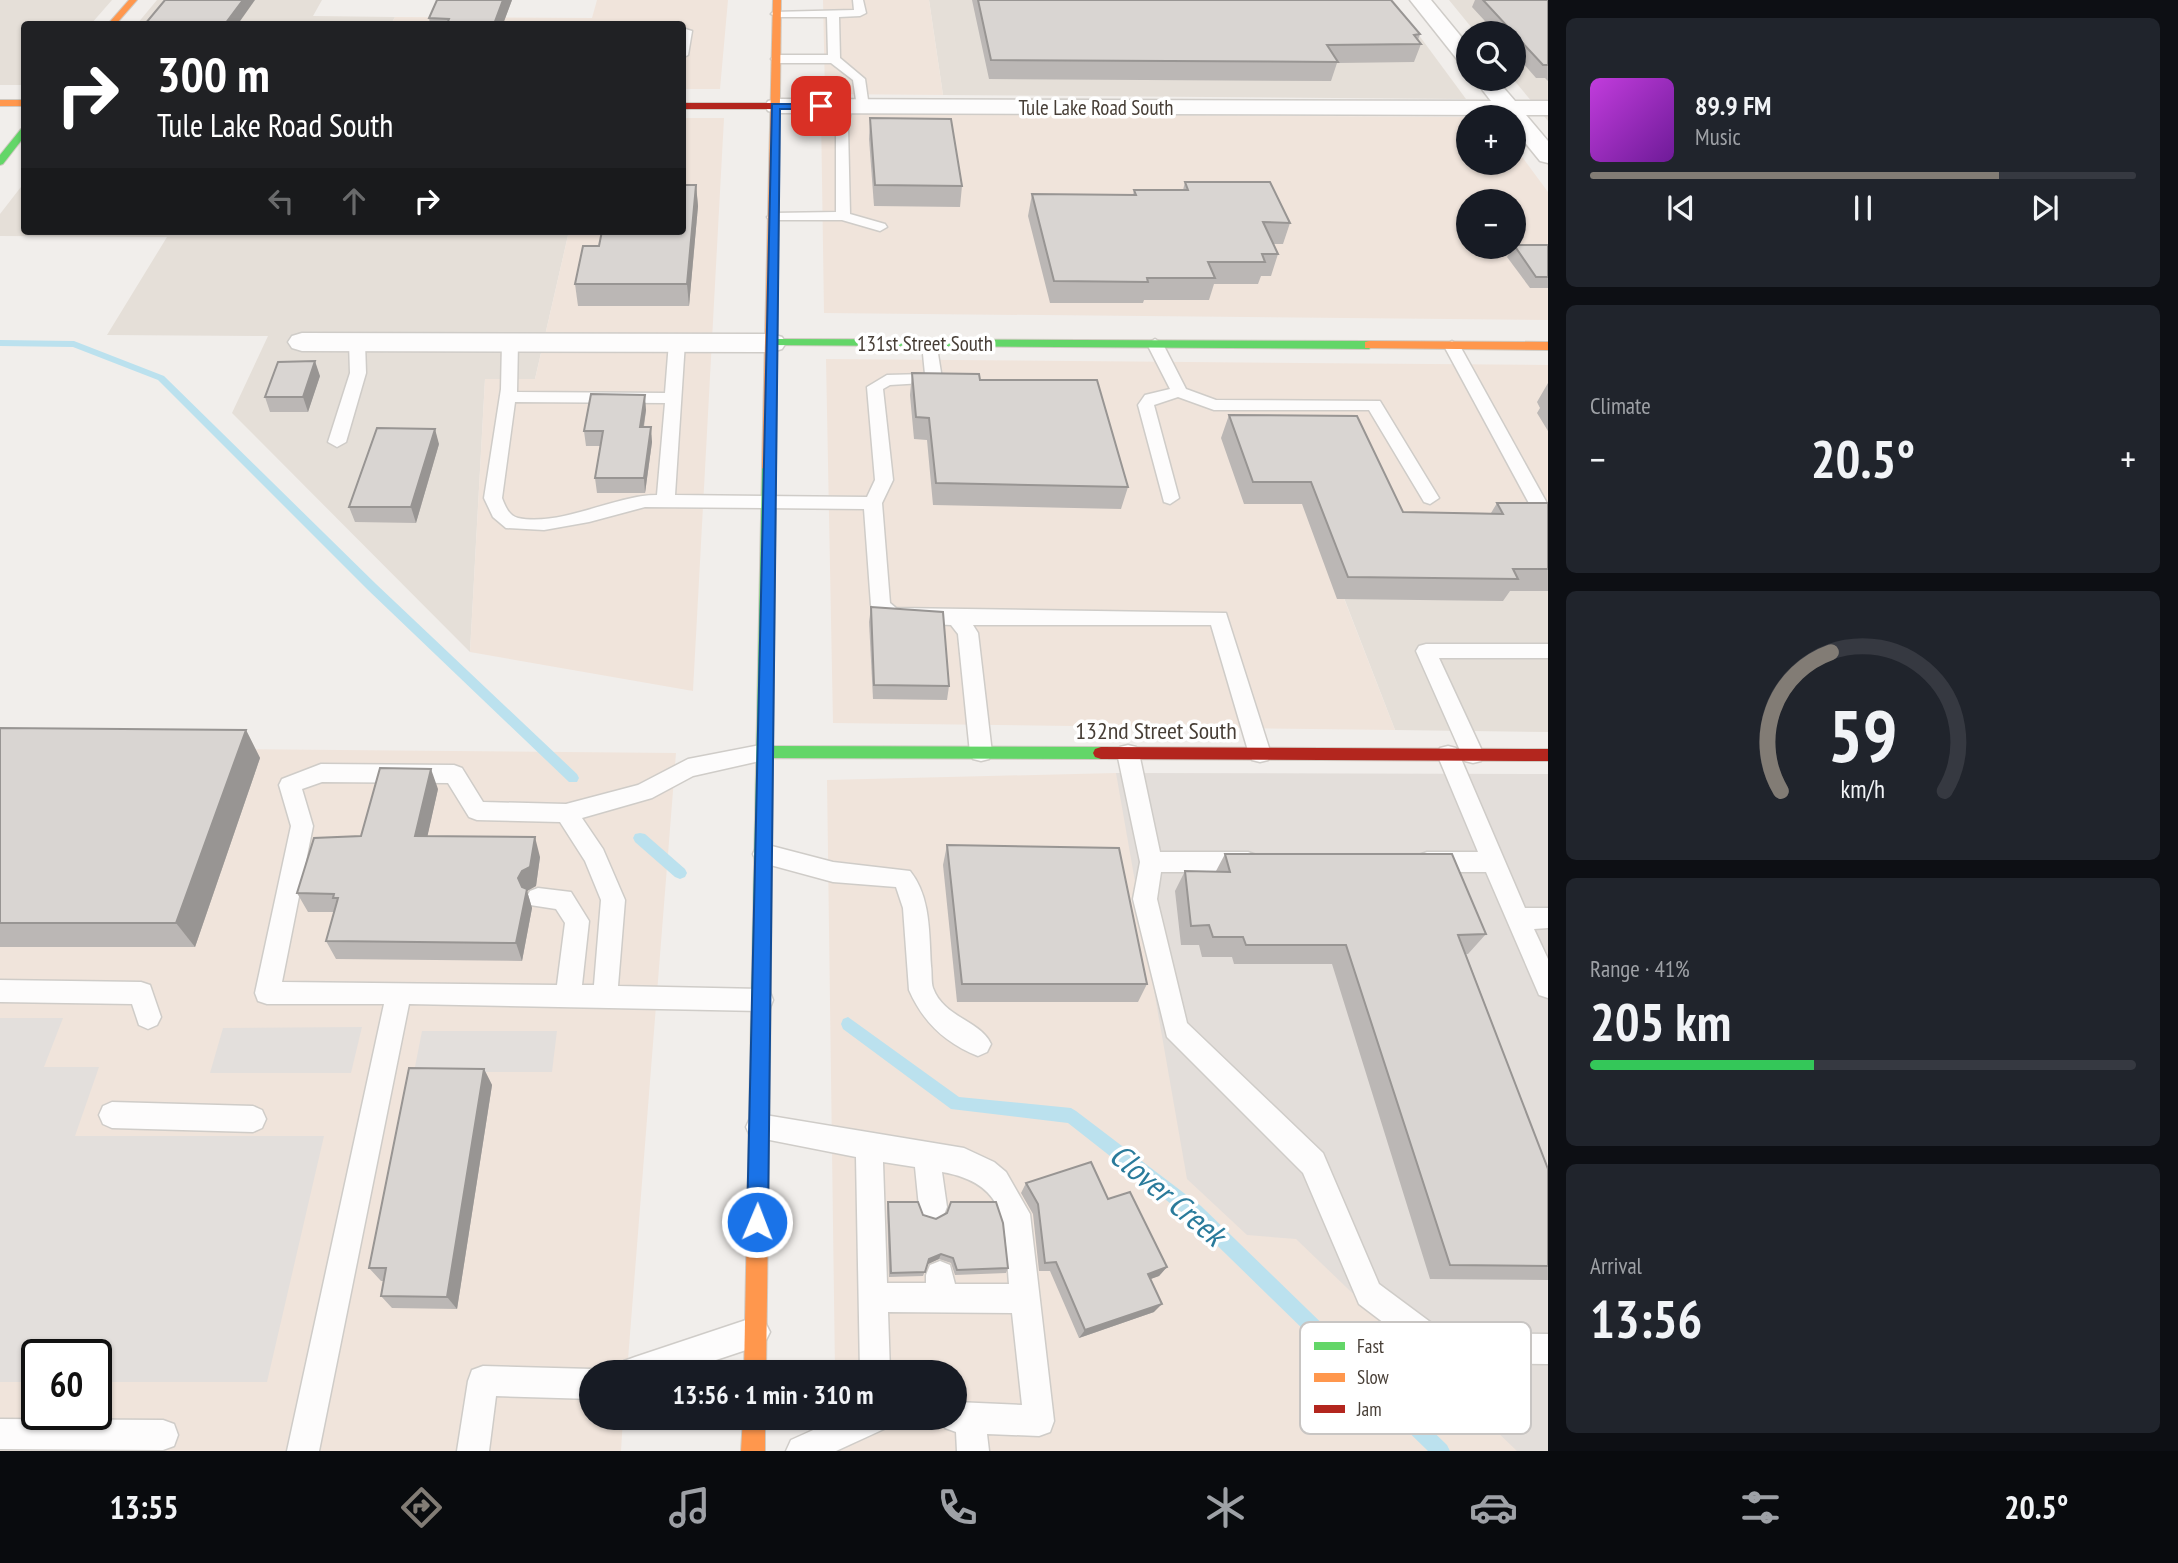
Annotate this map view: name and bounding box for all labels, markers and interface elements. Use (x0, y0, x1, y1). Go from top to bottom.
map controls (1456, 21, 1526, 259)
button: search (1456, 21, 1526, 91)
text: 300 m (157, 42, 270, 106)
icon: right (42, 49, 133, 140)
pin (791, 76, 851, 136)
icon: arrive (802, 87, 840, 125)
text: 89.9 FM (1695, 89, 1771, 122)
street label: Tule Lake Road South (1018, 94, 1174, 121)
text: Tule Lake Road South (157, 104, 393, 146)
button: + (1456, 105, 1526, 175)
text: Music (1695, 122, 1741, 151)
icon: left (262, 182, 300, 220)
icon: ahead (335, 182, 373, 220)
icon: right (408, 182, 446, 220)
button: − (1456, 189, 1526, 259)
icon: previous (1662, 189, 1700, 227)
icon: pause (1844, 189, 1882, 227)
icon: next (2026, 189, 2064, 227)
street label: 131st Street South (857, 330, 993, 357)
text: Climate (1590, 391, 1651, 420)
text: 20.5° (1811, 425, 1915, 492)
text: − (1590, 434, 1606, 483)
text: + (2120, 434, 2136, 483)
text: 59 (1828, 688, 1898, 782)
street label: 132nd Street South (1075, 715, 1237, 746)
text: km/h (1841, 773, 1885, 805)
text: Range · 41% (1590, 954, 1690, 983)
text: 205 km (1590, 988, 1731, 1055)
water label: Clover Creek (1101, 1133, 1237, 1257)
position arrow (720, 1185, 794, 1259)
text: Arrival (1590, 1251, 1642, 1280)
text: 13:56 (1590, 1285, 1702, 1352)
legend (1300, 1322, 1531, 1434)
text: Fast (1357, 1334, 1385, 1358)
speed limit sign: 60 (21, 1339, 112, 1430)
text: Slow (1357, 1365, 1390, 1389)
text: 13:56 · 1 min · 310 m (673, 1378, 873, 1411)
text: Jam (1356, 1397, 1382, 1421)
icon: directions (397, 1483, 446, 1532)
icon: music (665, 1483, 714, 1532)
icon: phone (933, 1483, 982, 1532)
icon: climate (1201, 1483, 1250, 1532)
icon: car (1469, 1483, 1518, 1532)
icon: filters (1736, 1483, 1785, 1532)
text: 13:55 (109, 1486, 179, 1528)
text: 20.5° (2004, 1486, 2069, 1528)

